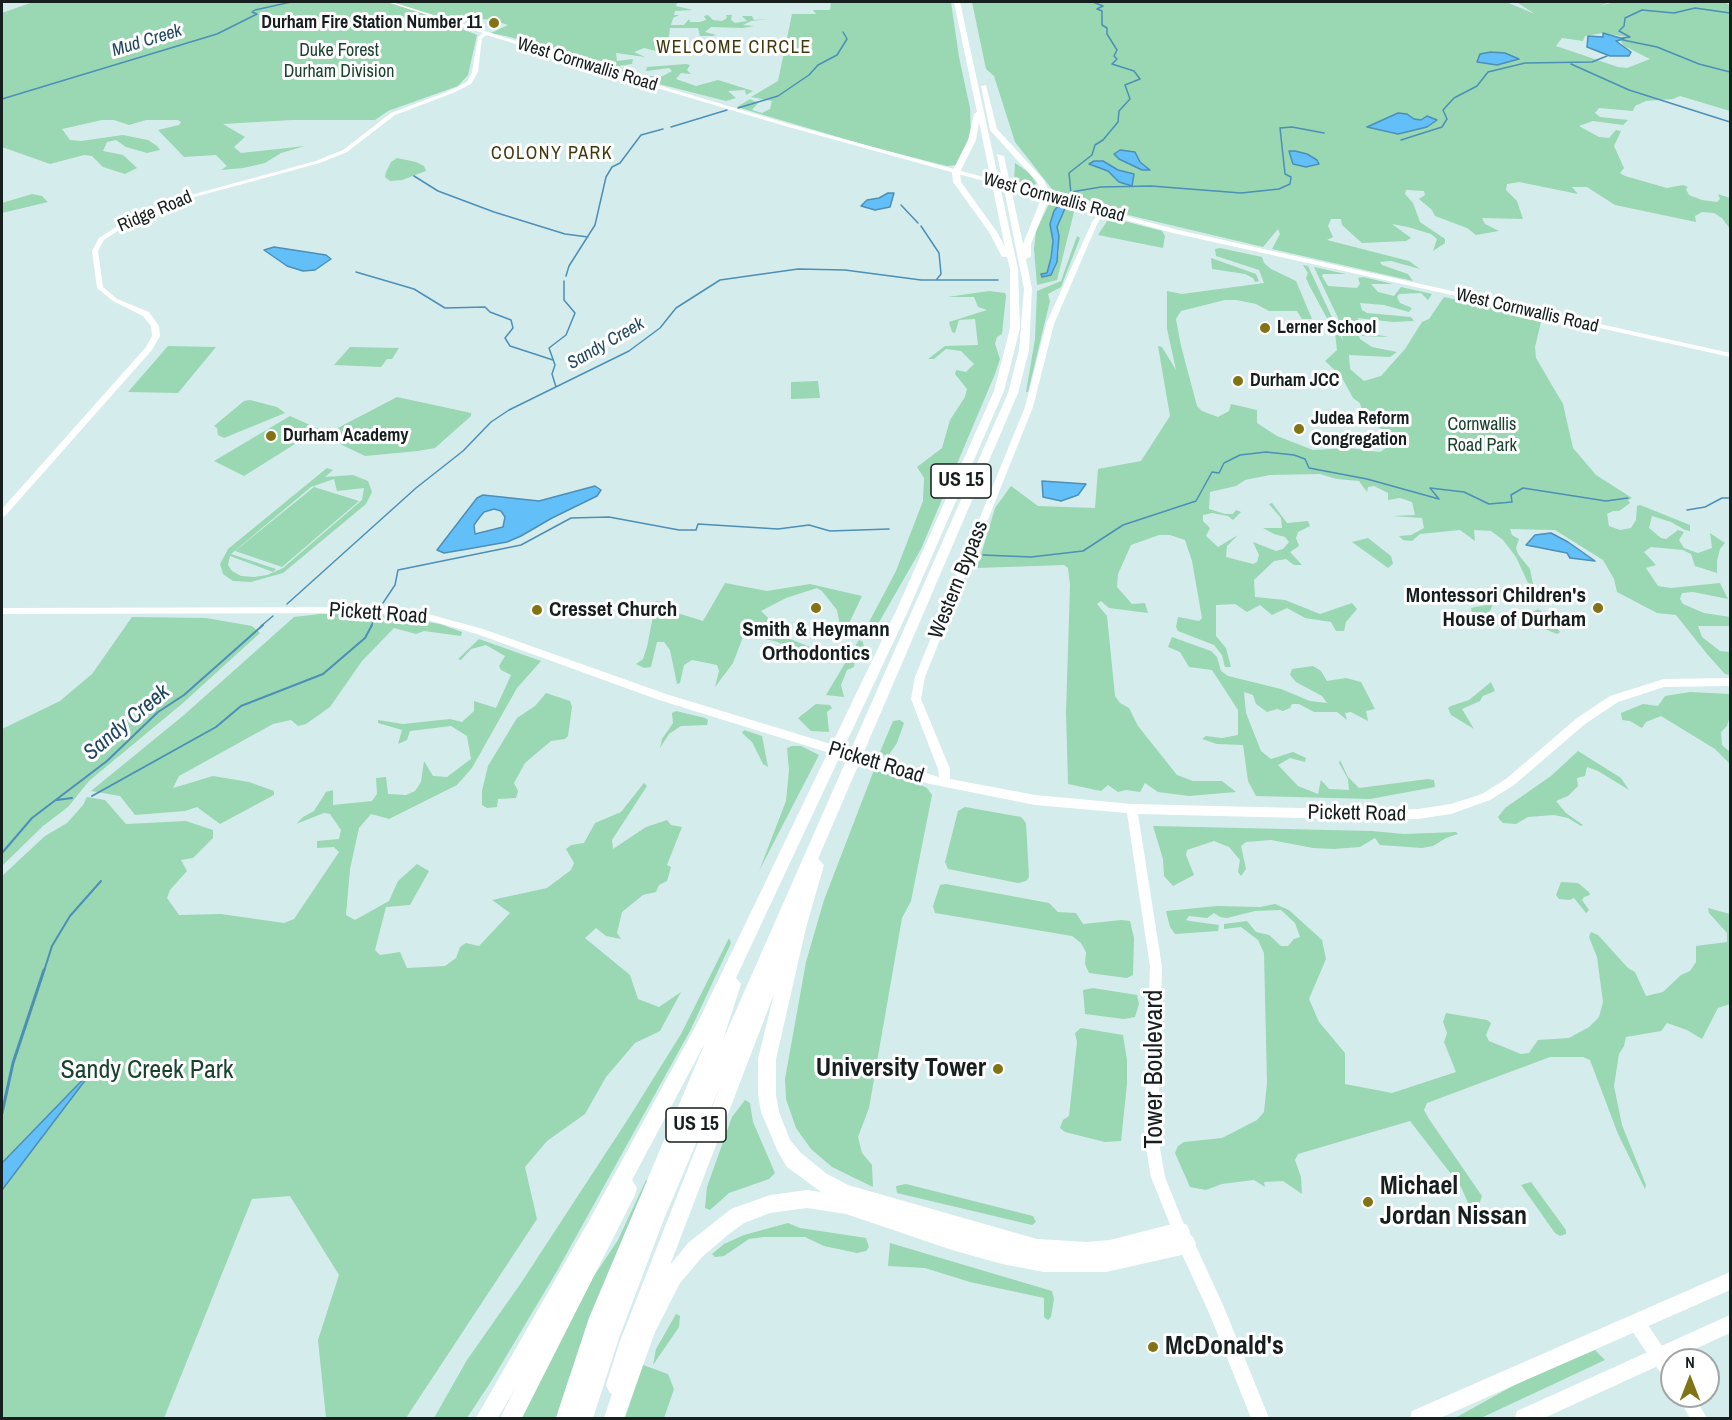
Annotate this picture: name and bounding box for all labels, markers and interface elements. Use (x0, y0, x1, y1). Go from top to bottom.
place label: Durham Fire Station Number 11 (261, 12, 482, 34)
marker: Durham Fire Station Number 11 (487, 16, 501, 30)
water label: Mud Creek (109, 20, 185, 62)
street label: West Cornwallis Road (514, 33, 660, 97)
district label: WELCOME CIRCLE (656, 37, 812, 59)
park label: Duke Forest Durham Division (284, 40, 394, 82)
district label: COLONY PARK (491, 143, 613, 165)
street label: West Cornwallis Road (981, 169, 1127, 227)
street label: Ridge Road (115, 187, 195, 237)
street label: West Cornwallis Road (1454, 284, 1600, 338)
water label: Sandy Creek (564, 313, 648, 375)
place label: Lerner School (1277, 317, 1376, 339)
marker: Lerner School (1258, 321, 1272, 335)
place label: Durham JCC (1250, 370, 1339, 392)
marker: Durham JCC (1231, 374, 1245, 388)
place label: Judea Reform Congregation (1311, 408, 1409, 450)
park label: Cornwallis Road Park (1447, 414, 1517, 456)
marker: Judea Reform Congregation (1292, 422, 1306, 436)
place label: Durham Academy (283, 425, 408, 447)
marker: Durham Academy (264, 429, 278, 443)
road number: US 15 (931, 464, 991, 498)
street label: Western Bypass (924, 517, 994, 643)
place label: Montessori Children's House of Durham (1406, 583, 1586, 633)
place label: Cresset Church (549, 597, 677, 623)
street label: Pickett Road (328, 598, 428, 630)
marker: Smith & Heymann Orthodontics (809, 601, 823, 615)
marker: Montessori Children's House of Durham (1591, 601, 1605, 615)
marker: Cresset Church (530, 603, 544, 617)
place label: Smith & Heymann Orthodontics (742, 617, 890, 667)
water label: Sandy Creek (79, 679, 175, 767)
street label: Pickett Road (825, 737, 927, 789)
street label: Pickett Road (1307, 801, 1407, 827)
street label: Tower Boulevard (1139, 990, 1171, 1148)
place label: University Tower (816, 1053, 986, 1085)
park label: Sandy Creek Park (60, 1055, 234, 1087)
marker: University Tower (991, 1062, 1005, 1076)
road number: US 15 (666, 1108, 726, 1142)
place label: Michael Jordan Nissan (1380, 1171, 1527, 1232)
marker: Michael Jordan Nissan (1361, 1195, 1375, 1209)
place label: McDonald's (1165, 1331, 1284, 1363)
marker: McDonald's (1146, 1340, 1160, 1354)
north arrow (1660, 1348, 1720, 1408)
text: N (1685, 1351, 1695, 1373)

